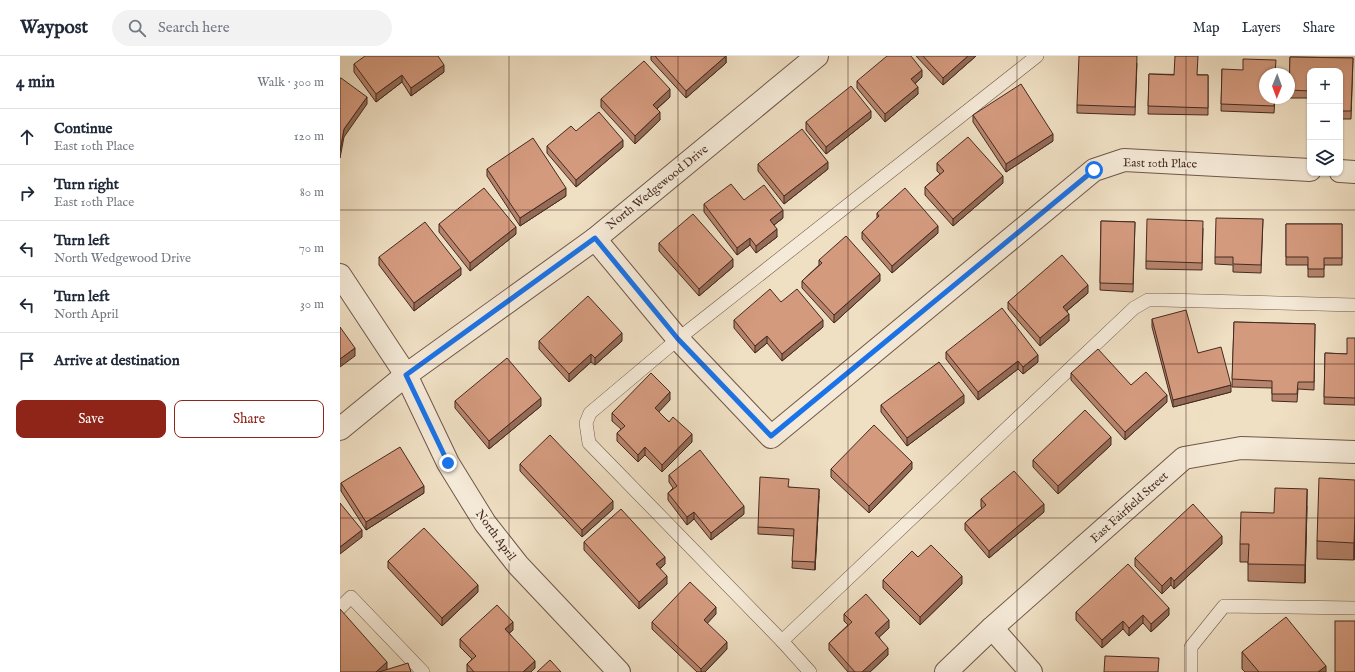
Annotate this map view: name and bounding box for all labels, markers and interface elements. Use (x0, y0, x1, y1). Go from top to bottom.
search box (112, 10, 392, 46)
text: Waypost (20, 16, 88, 40)
icon: search (126, 17, 148, 39)
text: Search here (158, 18, 230, 37)
text: Map (1193, 19, 1220, 37)
text: Layers (1242, 19, 1281, 37)
text: Share (1303, 19, 1335, 37)
north arrow (1259, 68, 1295, 104)
map controls (1307, 68, 1343, 176)
button: + (1307, 68, 1343, 104)
text: 4 min (16, 72, 55, 93)
text: Walk · 300 m (257, 74, 324, 91)
button: − (1307, 104, 1343, 140)
text: Continue (54, 119, 112, 138)
icon: ahead (16, 126, 38, 148)
text: 120 m (294, 128, 324, 145)
text: East 10th Place (54, 138, 134, 155)
button: layers (1307, 140, 1343, 176)
street label: North Wedgewood Drive (603, 141, 712, 233)
street label: East 10th Place (1123, 155, 1198, 172)
route start (1085, 161, 1103, 179)
text: Turn right (54, 175, 119, 194)
icon: right (16, 182, 38, 204)
text: 80 m (300, 184, 324, 201)
text: East 10th Place (54, 194, 134, 211)
text: Turn left (54, 231, 110, 250)
icon: left (16, 238, 38, 260)
text: 70 m (299, 240, 324, 257)
text: North Wedgewood Drive (54, 250, 191, 267)
text: Turn left (54, 287, 110, 306)
icon: left (16, 294, 38, 316)
text: 30 m (300, 296, 324, 313)
text: North April (54, 306, 118, 323)
icon: arrive (16, 350, 38, 372)
text: Arrive at destination (54, 351, 180, 370)
button: Save (16, 400, 166, 438)
button: Share (174, 400, 324, 438)
route end (439, 454, 457, 472)
street label: East Fairfield Street (1087, 469, 1171, 546)
street label: North April (471, 507, 520, 565)

